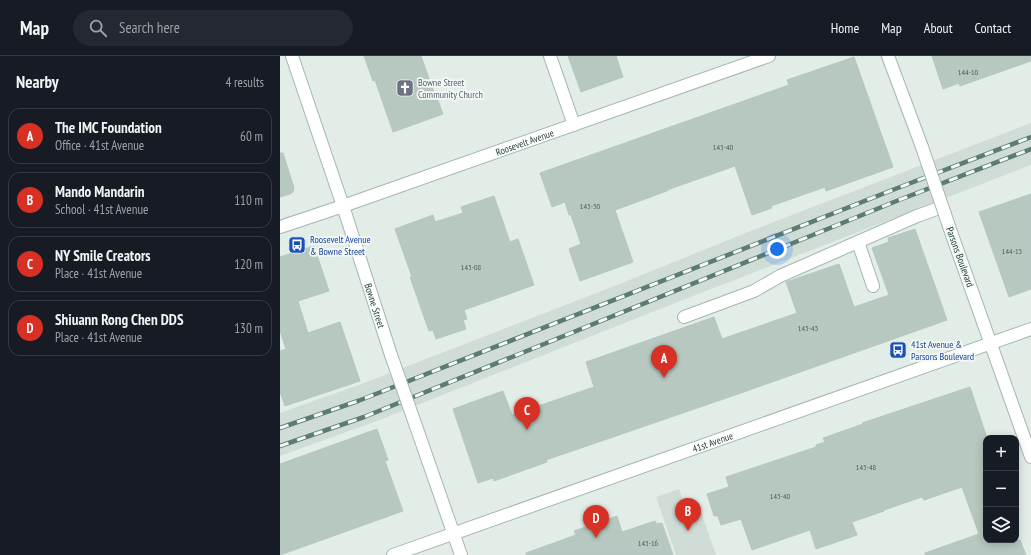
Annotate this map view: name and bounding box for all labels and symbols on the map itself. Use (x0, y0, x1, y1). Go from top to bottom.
house number: 144-10 (958, 67, 979, 77)
place label: Bowne Street Community Church (418, 76, 483, 101)
church icon: Bowne Street Community Church (395, 78, 415, 98)
street label: Roosevelt Avenue (494, 126, 555, 158)
house number: 143-40 (713, 142, 734, 152)
house number: 143-30 (580, 201, 601, 211)
street label: Parsons Boulevard (943, 225, 977, 289)
place label: Roosevelt Avenue & Bowne Street (310, 233, 371, 258)
bus stop icon: Roosevelt Avenue & Bowne Street (287, 235, 307, 255)
your location (767, 239, 787, 259)
house number: 144-15 (1002, 246, 1022, 256)
house number: 143-08 (461, 262, 482, 272)
street label: Bowne Street (362, 282, 388, 330)
house number: 143-43 (798, 323, 819, 333)
place label: 41st Avenue & Parsons Boulevard (911, 338, 974, 363)
bus stop icon: 41st Avenue & Parsons Boulevard (888, 340, 908, 360)
pin: A (651, 345, 677, 378)
pin: C (514, 397, 540, 430)
street label: 41st Avenue (690, 429, 735, 455)
house number: 143-48 (856, 462, 877, 472)
house number: 143-40 (770, 491, 791, 501)
pin: B (675, 498, 701, 531)
pin: D (583, 505, 609, 538)
house number: 143-16 (638, 538, 659, 548)

